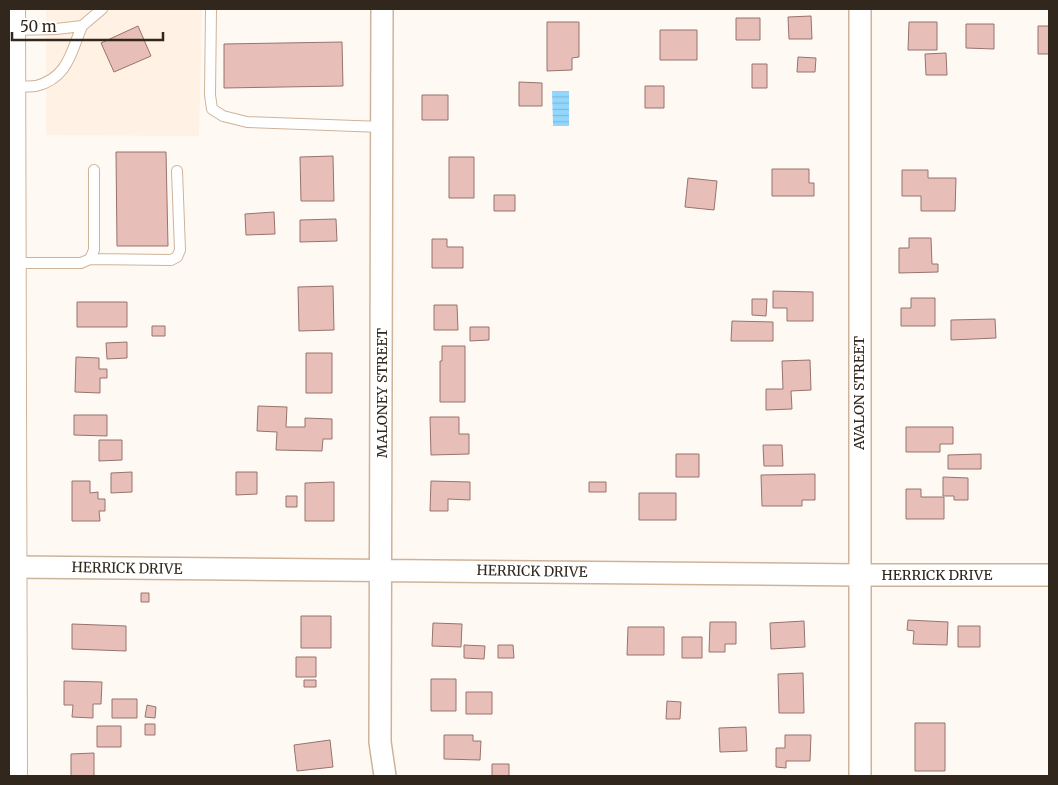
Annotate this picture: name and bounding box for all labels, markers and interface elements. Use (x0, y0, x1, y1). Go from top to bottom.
scale bar (12, 10, 164, 42)
text: 50 m (20, 17, 57, 36)
street label: MALONEY STREET (373, 328, 391, 458)
street label: AVALON STREET (850, 336, 868, 451)
street label: HERRICK DRIVE (71, 558, 183, 578)
street label: HERRICK DRIVE (476, 561, 588, 581)
street label: HERRICK DRIVE (882, 566, 993, 584)

